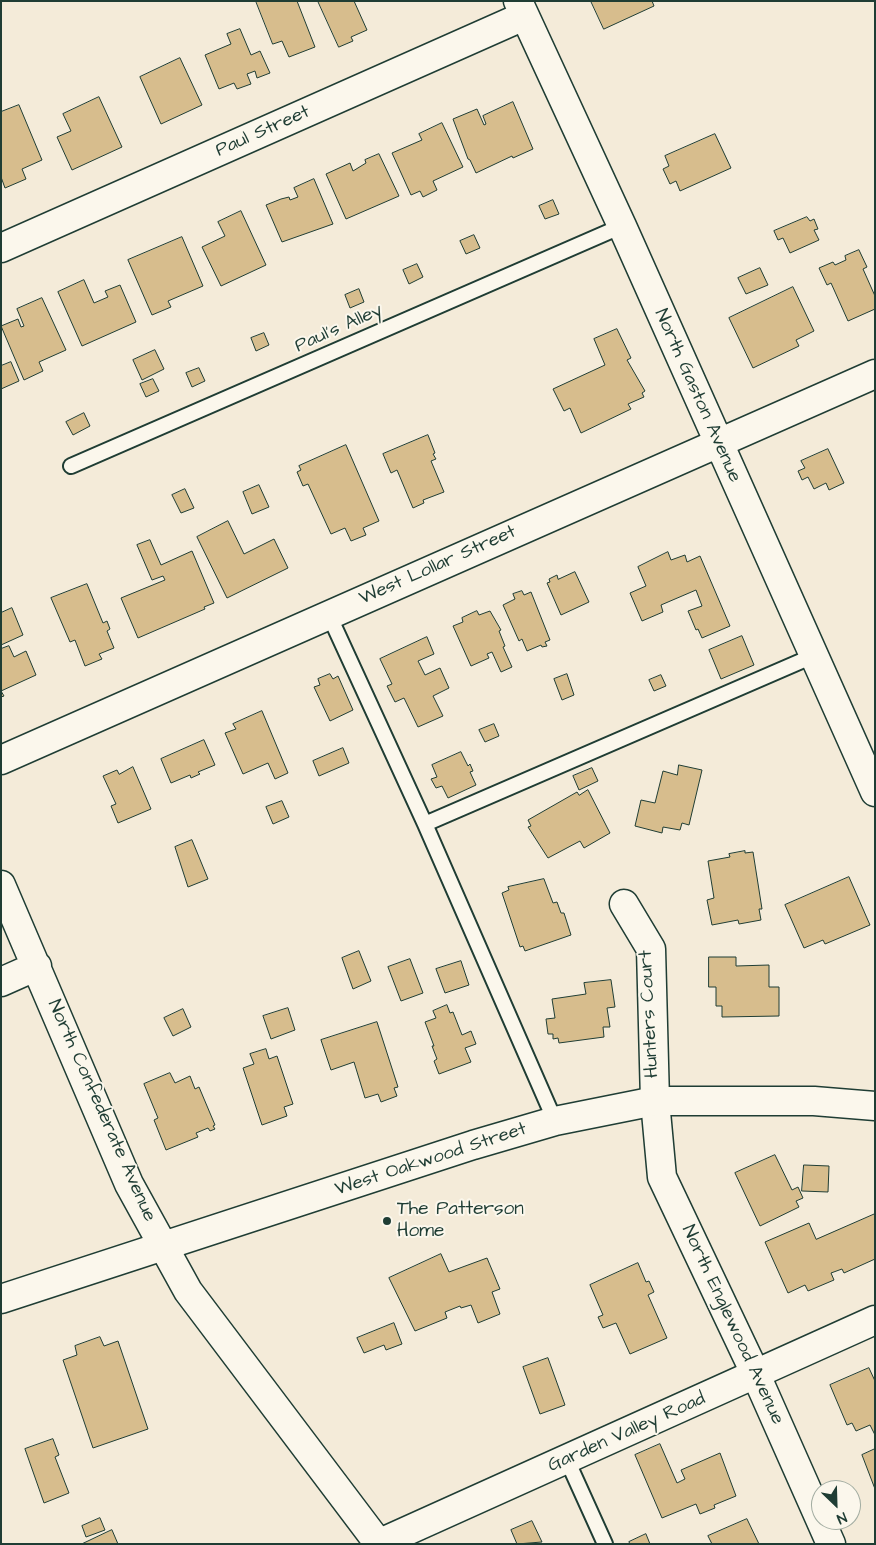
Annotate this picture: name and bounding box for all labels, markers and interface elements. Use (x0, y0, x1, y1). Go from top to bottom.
street label: Paul Street (212, 101, 314, 163)
street label: Paul's Alley (292, 300, 386, 358)
street label: North Gaston Avenue (648, 306, 746, 486)
street label: West Lollar Street (356, 521, 520, 611)
street label: Hunters Court (635, 949, 665, 1079)
street label: North Confederate Avenue (42, 997, 160, 1225)
street label: West Oakwood Street (332, 1118, 530, 1202)
place label: The Patterson Home (397, 1199, 524, 1243)
marker: The Patterson Home (381, 1215, 393, 1227)
street label: North Englewood Avenue (676, 1222, 788, 1428)
street label: Garden Valley Road (545, 1388, 709, 1478)
north arrow (811, 1480, 861, 1530)
text: N (834, 1507, 850, 1529)

